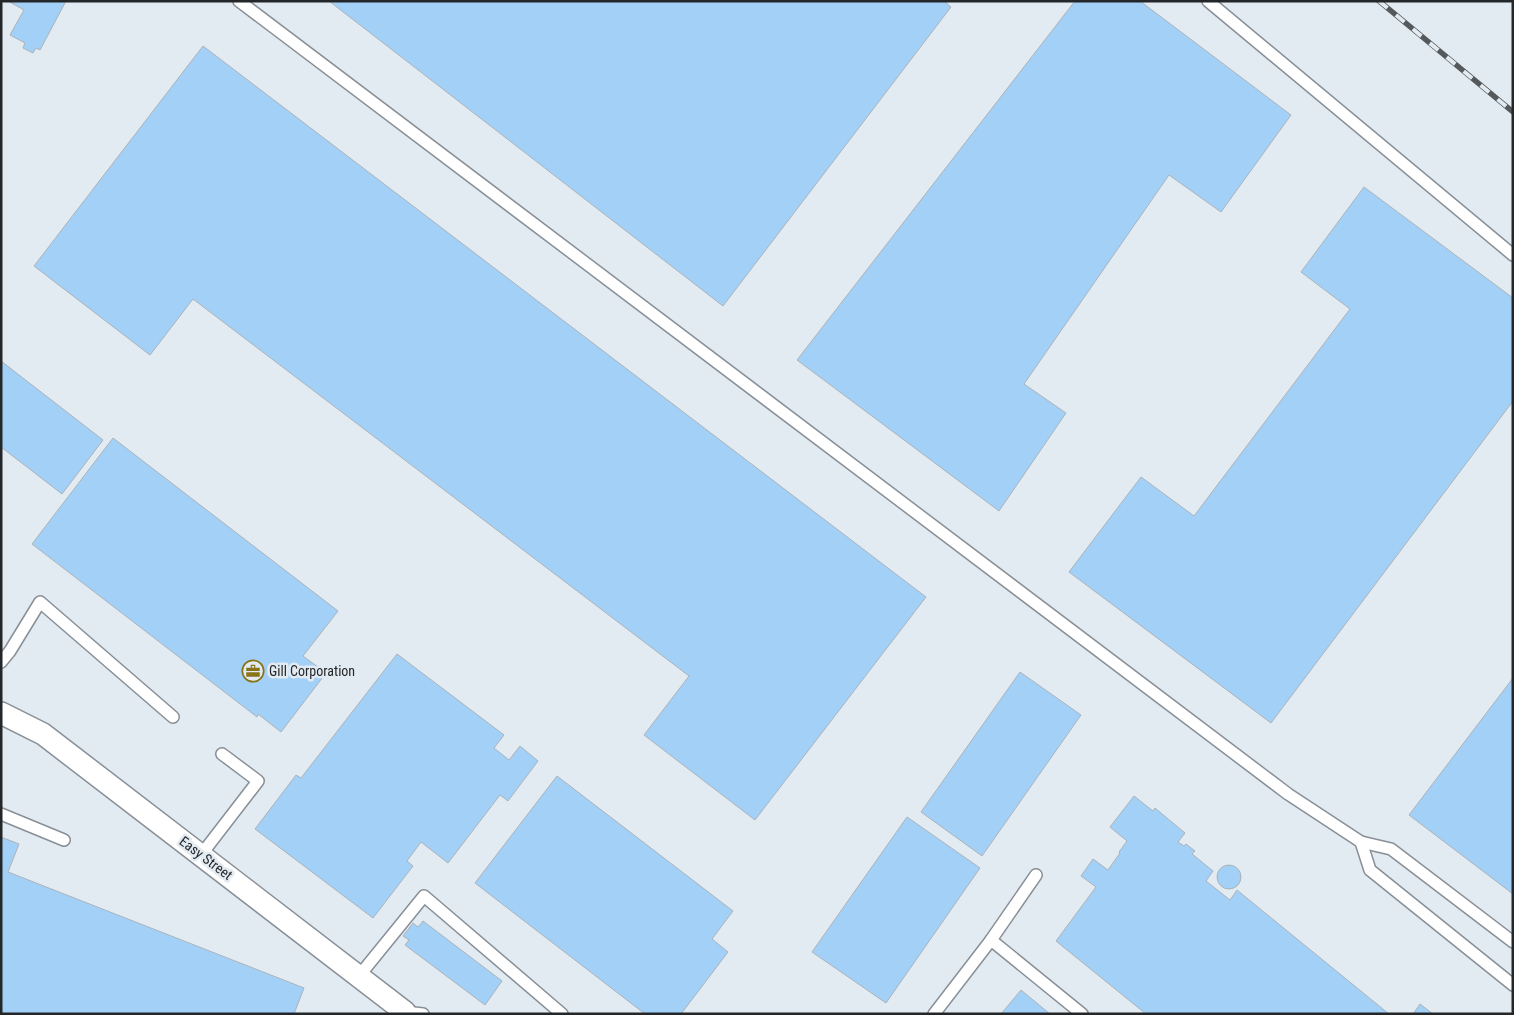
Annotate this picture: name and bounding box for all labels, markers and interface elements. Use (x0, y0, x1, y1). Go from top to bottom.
office icon: Gill Corporation (241, 659, 265, 683)
place label: Gill Corporation (269, 663, 355, 679)
street label: Easy Street (176, 833, 236, 883)

